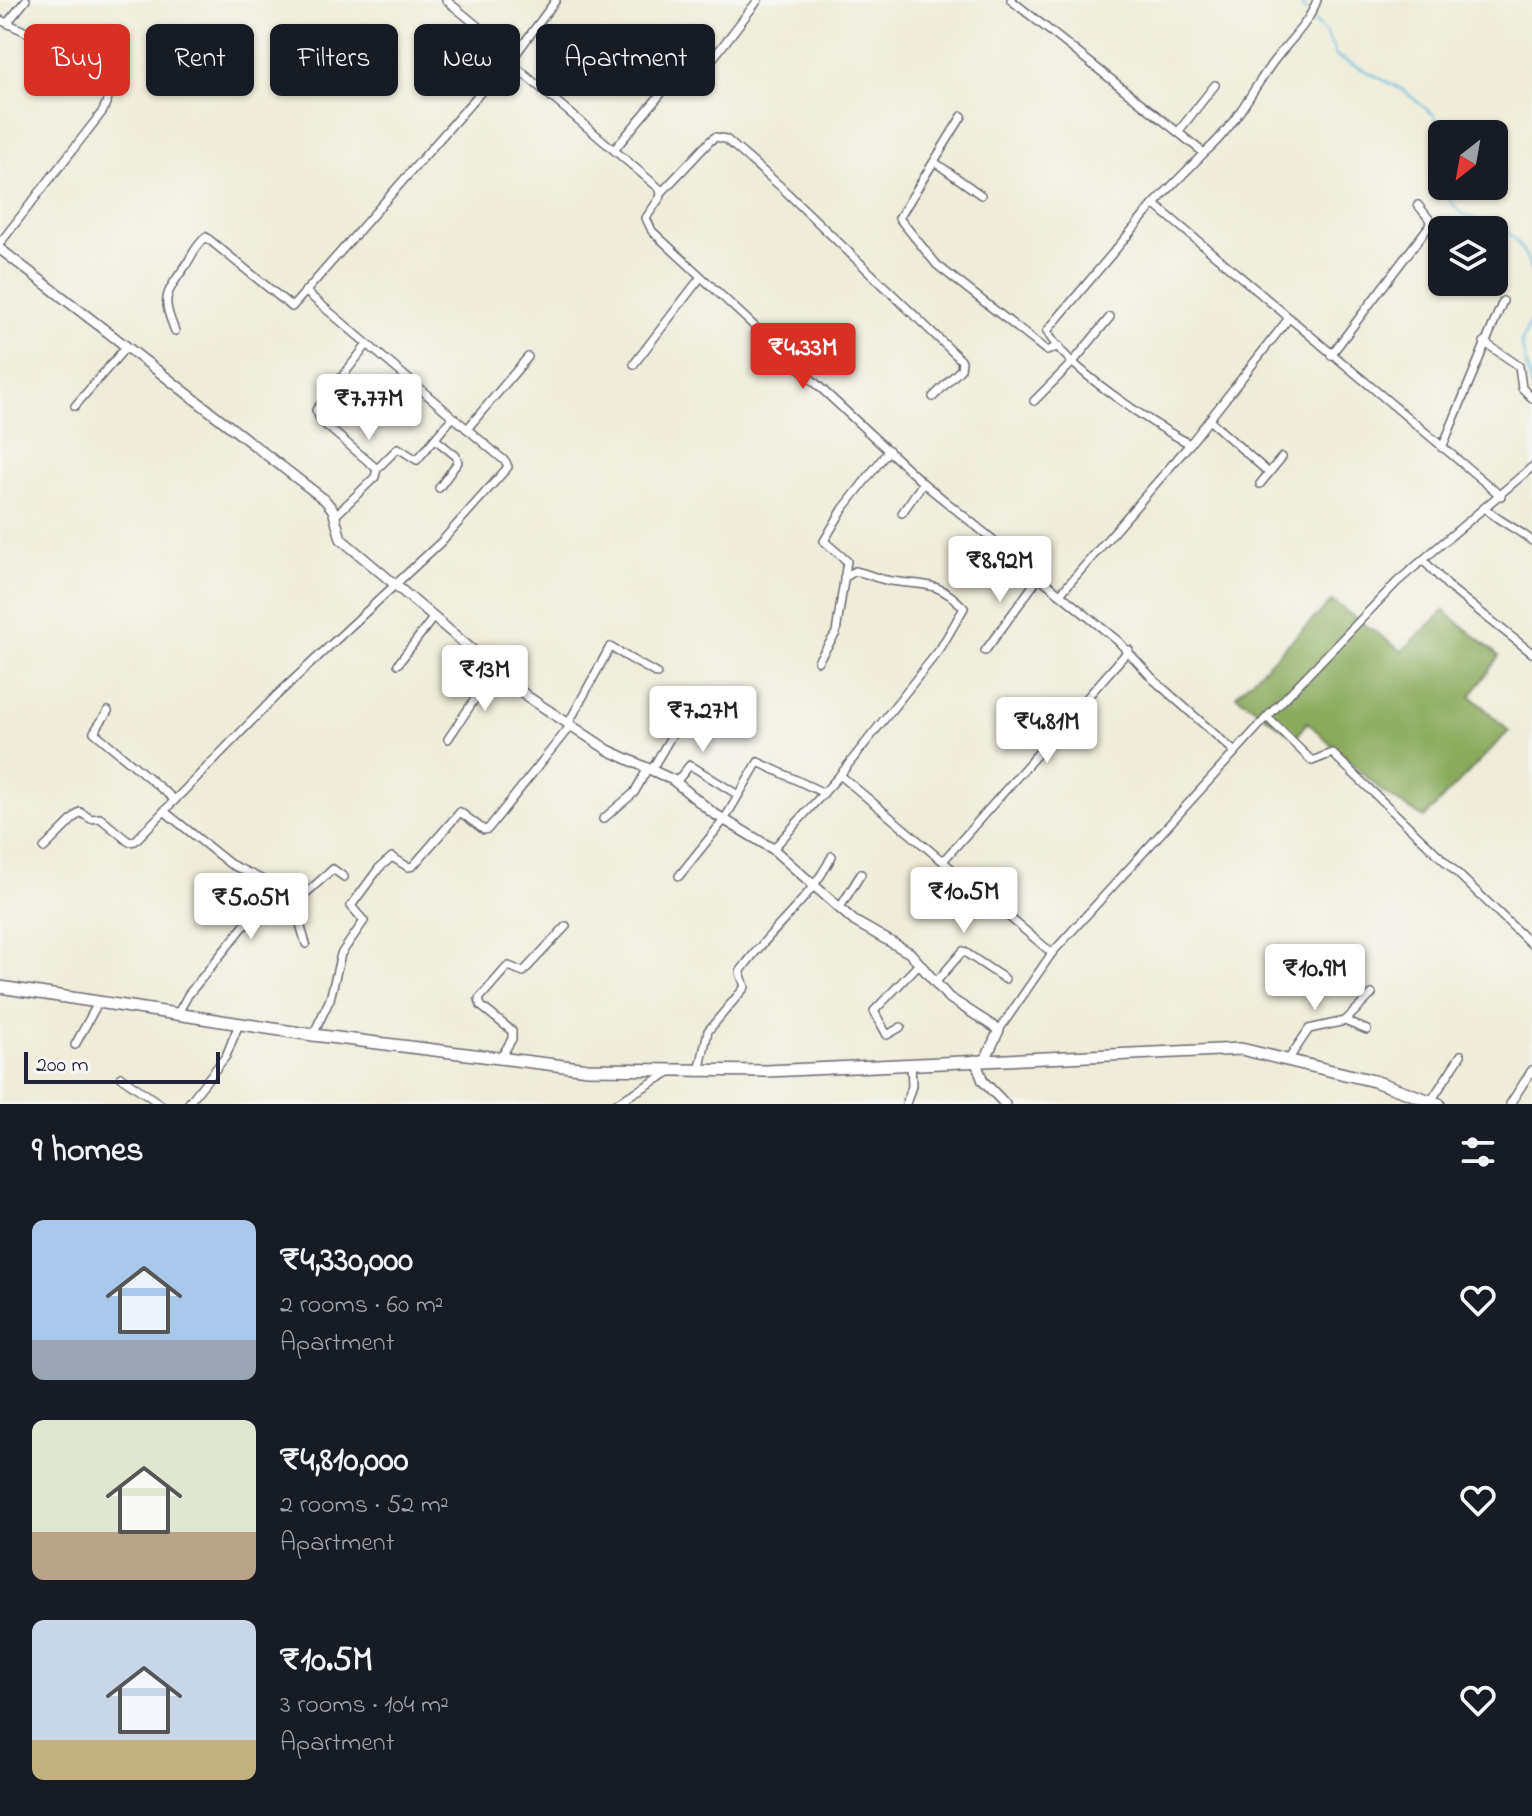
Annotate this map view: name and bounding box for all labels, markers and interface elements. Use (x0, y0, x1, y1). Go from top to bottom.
chip: Buy (24, 24, 130, 96)
chip: Rent (146, 24, 254, 96)
chip: Filters (270, 24, 398, 96)
chip: New (414, 24, 520, 96)
chip: Apartment (536, 24, 715, 96)
north arrow (1428, 120, 1508, 200)
map controls (1428, 120, 1508, 296)
button: layers (1428, 216, 1508, 296)
pin: ₹4.33M (738, 323, 868, 391)
text: ₹4.33M (769, 330, 837, 368)
pin: ₹7.77M (304, 374, 434, 442)
text: ₹7.77M (335, 381, 403, 419)
pin: ₹8.92M (935, 536, 1065, 604)
text: ₹8.92M (966, 543, 1034, 581)
pin: ₹13M (438, 645, 532, 713)
text: ₹13M (460, 652, 510, 690)
pin: ₹7.27M (638, 686, 768, 754)
text: ₹7.27M (667, 693, 739, 731)
pin: ₹4.81M (982, 697, 1112, 765)
text: ₹4.81M (1014, 704, 1080, 742)
pin: ₹10.5M (899, 867, 1029, 935)
pin: ₹5.05M (186, 873, 316, 941)
text: ₹10.5M (928, 874, 1000, 912)
text: ₹5.05M (212, 880, 290, 918)
pin: ₹10.9M (1250, 944, 1380, 1012)
text: ₹10.9M (1283, 951, 1347, 989)
scale bar (24, 1048, 220, 1084)
text: 200 m (36, 1050, 89, 1082)
text: 9 homes (32, 1127, 144, 1177)
icon: filters (1456, 1130, 1500, 1174)
text: ₹4,330,000 (280, 1237, 413, 1287)
icon: home (96, 1252, 192, 1348)
icon: heart (1456, 1278, 1500, 1322)
text: 2 rooms · 60 m² (280, 1287, 444, 1325)
text: Apartment (280, 1325, 394, 1363)
text: ₹4,810,000 (280, 1437, 408, 1487)
icon: home (96, 1452, 192, 1548)
icon: heart (1456, 1478, 1500, 1522)
text: 2 rooms · 52 m² (280, 1487, 449, 1525)
text: Apartment (280, 1525, 394, 1563)
text: ₹10.5M (280, 1637, 373, 1687)
icon: home (96, 1652, 192, 1748)
icon: heart (1456, 1678, 1500, 1722)
text: 3 rooms · 104 m² (280, 1687, 449, 1725)
text: Apartment (280, 1725, 394, 1763)

